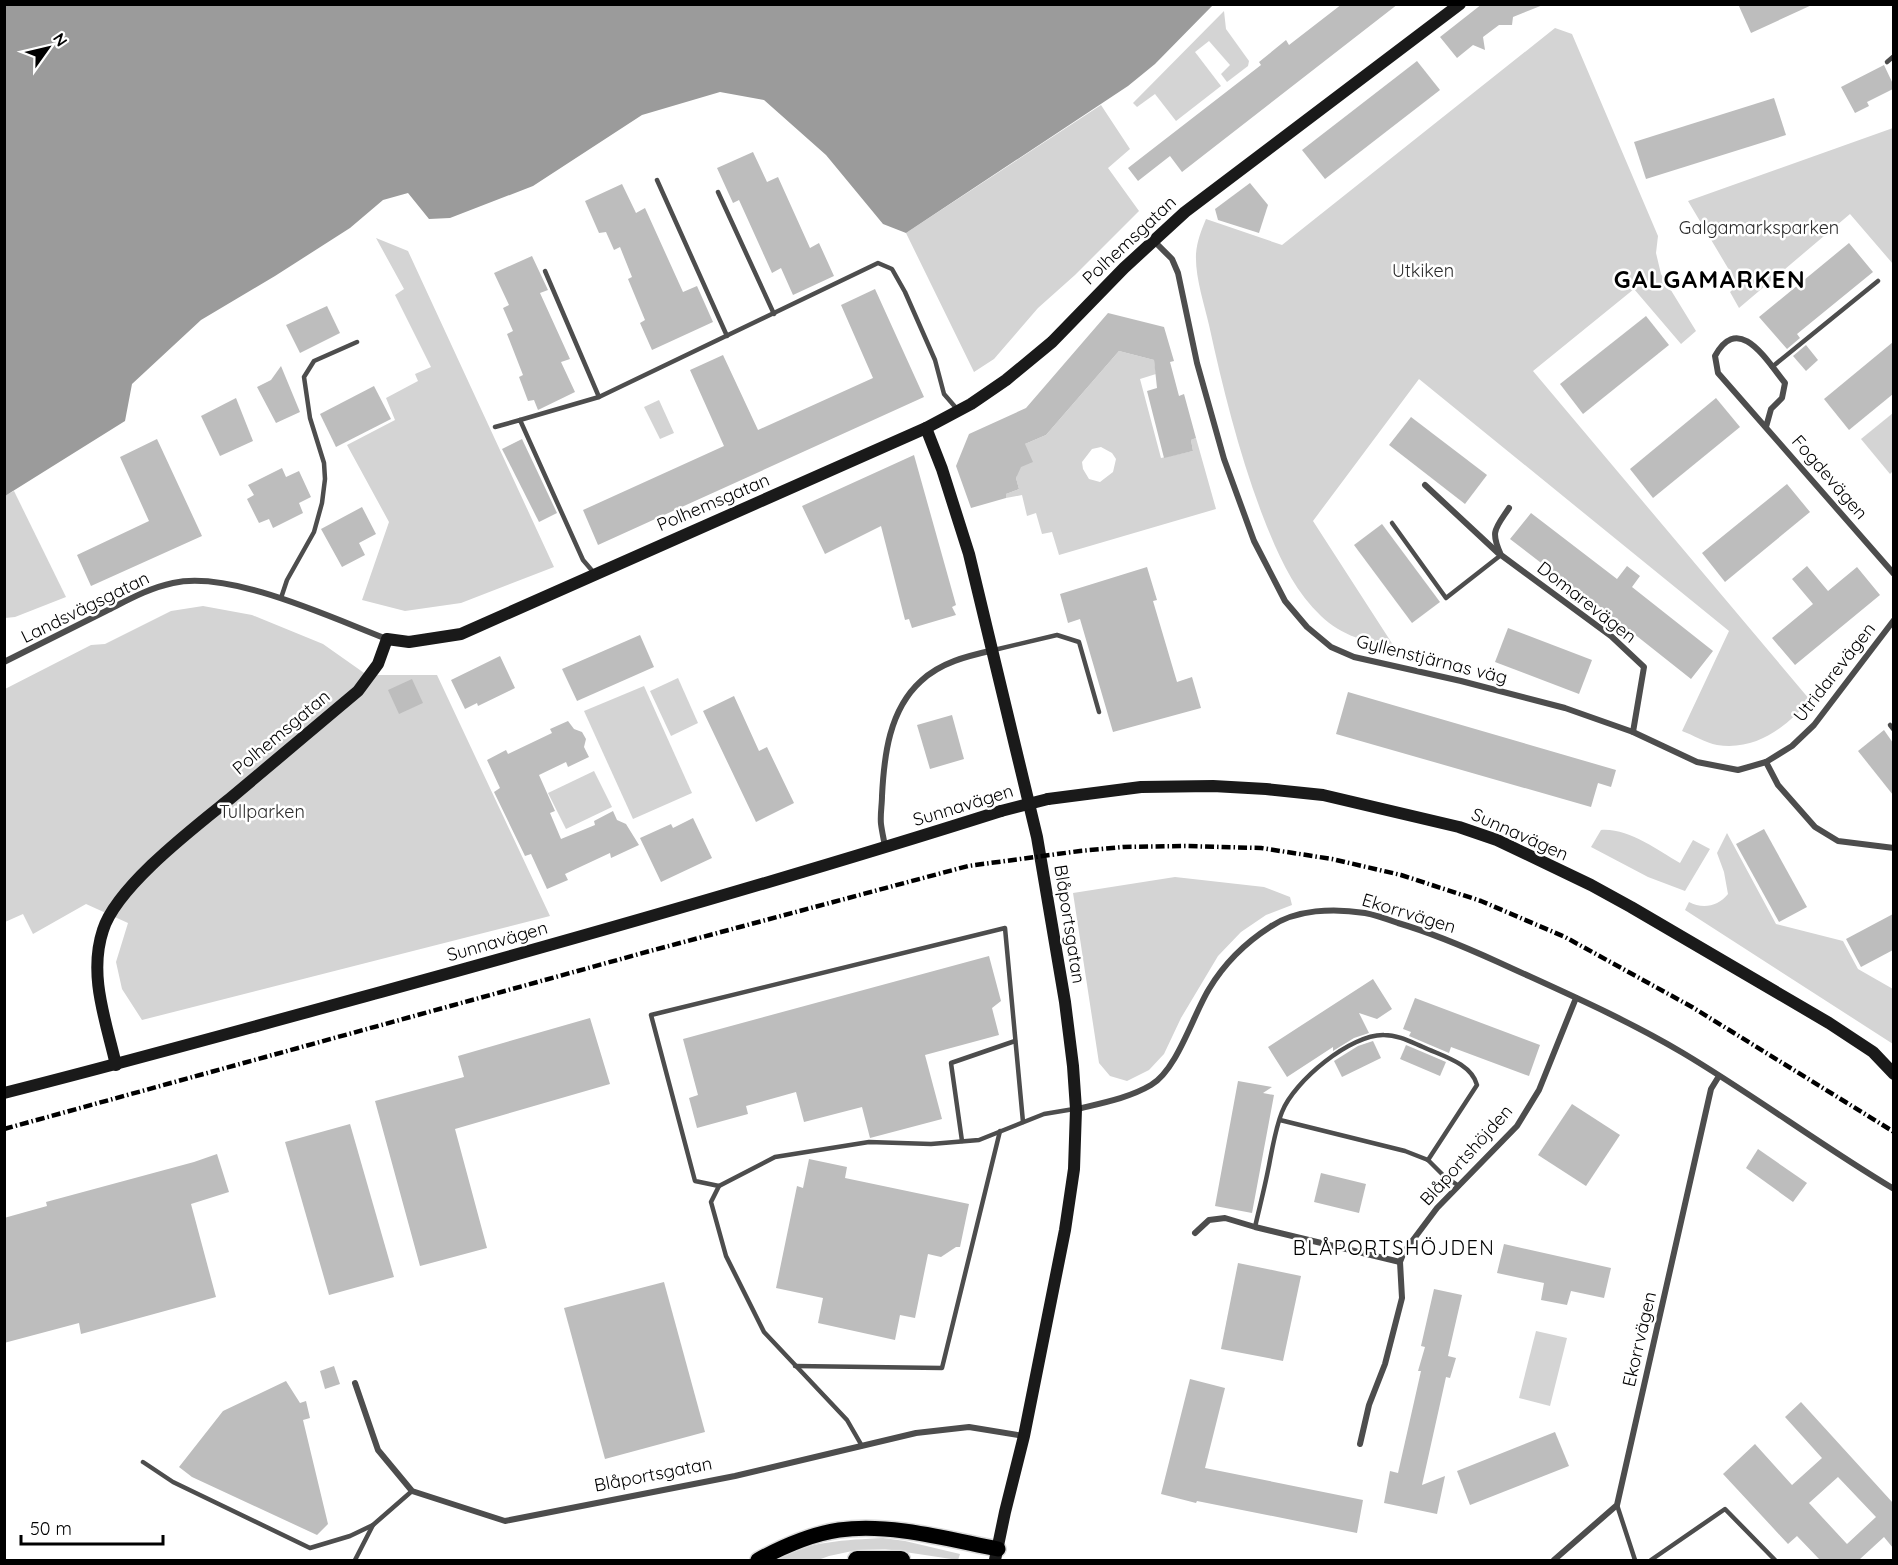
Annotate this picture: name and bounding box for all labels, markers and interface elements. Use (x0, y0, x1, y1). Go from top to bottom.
north arrow (18, 18, 78, 78)
text: N (49, 29, 72, 50)
street label: Polhemsgatan (1077, 191, 1181, 289)
park label: Galgamarksparken (1679, 216, 1839, 239)
park label: Utkiken (1392, 259, 1454, 282)
district label: GALGAMARKEN (1614, 264, 1806, 294)
street label: Fogdevägen (1787, 430, 1873, 524)
street label: Polhemsgatan (653, 468, 773, 536)
street label: Domarevägen (1533, 556, 1641, 648)
street label: Landsvägsgatan (17, 566, 153, 648)
street label: Utridarevägen (1788, 618, 1880, 726)
street label: Gyllenstjärnas väg (1354, 629, 1510, 689)
street label: Polhemsgatan (228, 685, 334, 779)
street label: Sunnavägen (910, 779, 1016, 831)
park label: Tullparken (219, 800, 305, 823)
street label: Sunnavägen (1468, 802, 1572, 866)
street label: Blåportsgatan (1049, 863, 1091, 985)
street label: Ekorrvägen (1359, 888, 1459, 938)
street label: Sunnavägen (444, 916, 550, 966)
street label: Blåportshöjden (1415, 1100, 1517, 1210)
district label: BLÅPORTSHÖJDEN (1293, 1235, 1495, 1260)
street label: Ekorrvägen (1617, 1289, 1661, 1389)
street label: Blåportsgatan (592, 1451, 714, 1497)
scale bar (21, 1508, 164, 1546)
text: 50 m (30, 1517, 72, 1540)

